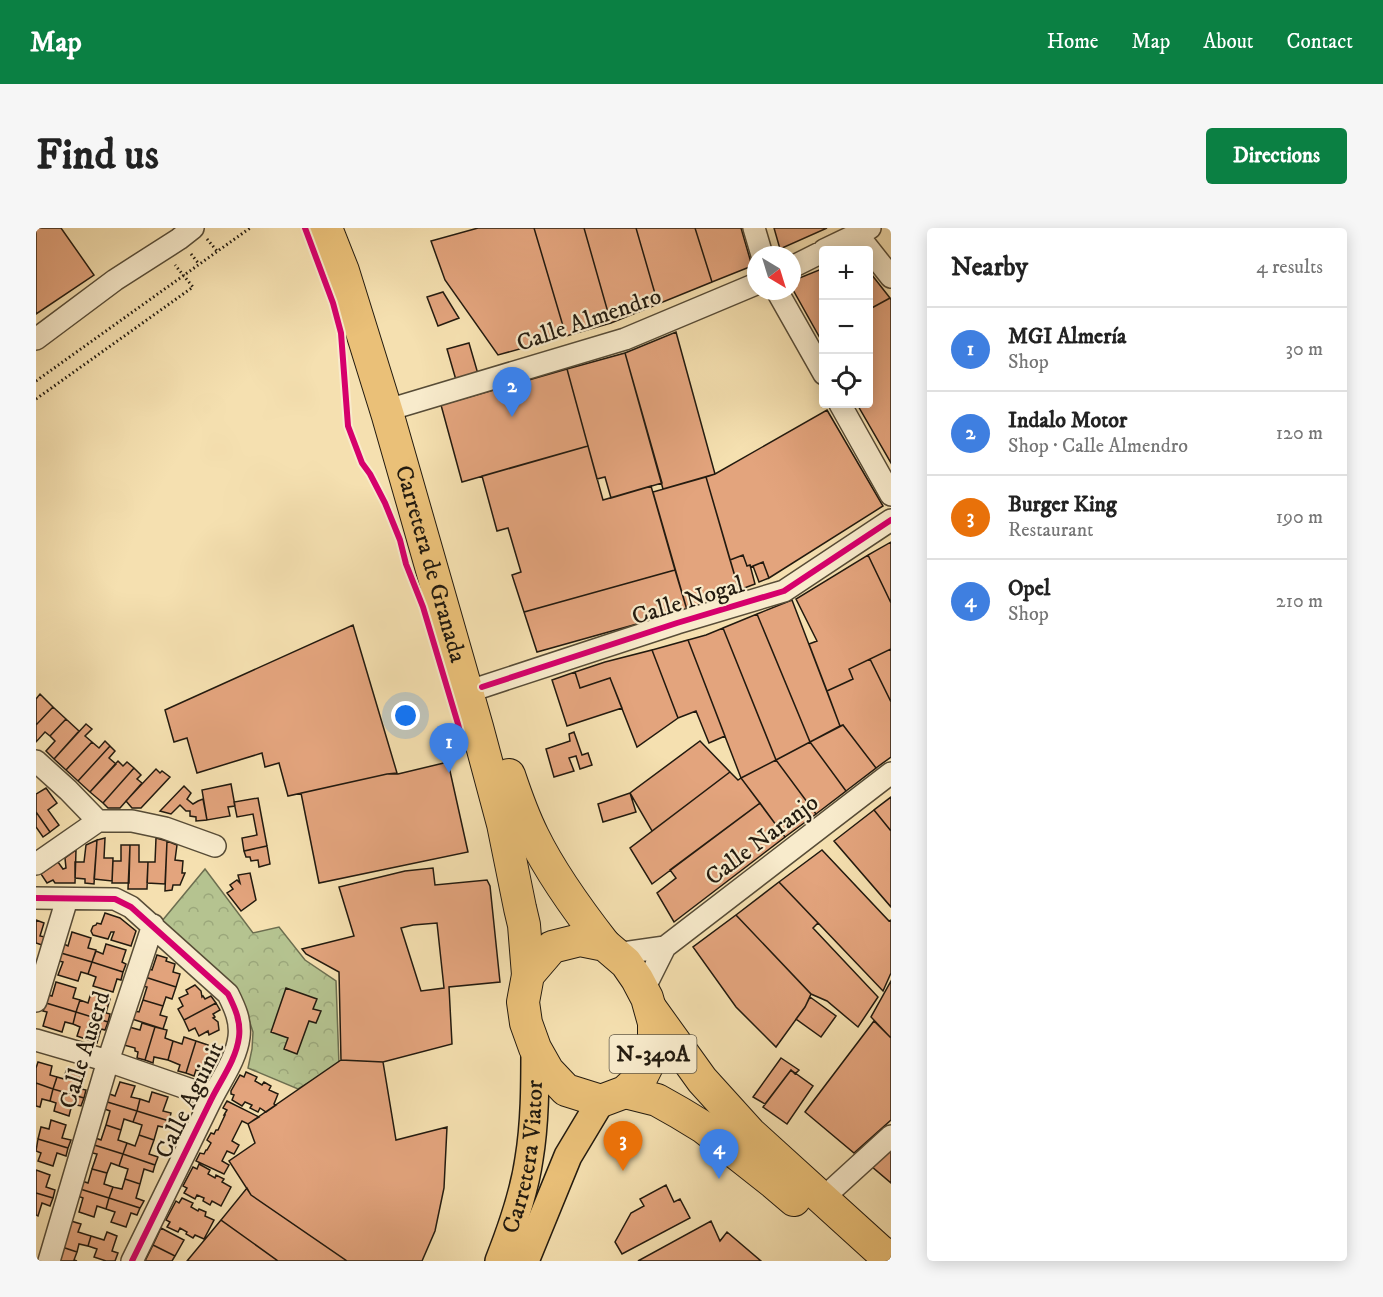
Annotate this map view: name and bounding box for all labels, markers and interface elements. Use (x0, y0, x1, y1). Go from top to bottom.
text: Map (30, 25, 82, 60)
text: Home (1047, 29, 1099, 55)
text: Map (1132, 29, 1170, 55)
text: About (1203, 29, 1254, 55)
text: Contact (1287, 29, 1353, 55)
button: Directions (1206, 128, 1347, 184)
text: Find us (36, 130, 159, 182)
north arrow (747, 246, 801, 300)
map controls (819, 246, 873, 408)
button: + (819, 246, 873, 300)
text: Nearby (951, 251, 1028, 284)
text: 4 results (1256, 255, 1323, 280)
street label: Calle Almendro (513, 281, 665, 359)
button: − (819, 300, 873, 354)
text: MGI Almería (1008, 323, 1126, 350)
text: 1 (967, 337, 974, 362)
text: 30 m (1285, 337, 1323, 362)
text: Shop (1008, 350, 1049, 375)
button: locate (819, 354, 873, 408)
pin: 2 (492, 368, 532, 417)
text: Indalo Motor (1008, 407, 1127, 434)
text: 2 (966, 421, 975, 446)
text: 120 m (1276, 421, 1323, 446)
text: Shop · Calle Almendro (1008, 434, 1188, 459)
street label: Carretera de Granada (388, 462, 473, 667)
text: Burger King (1008, 491, 1117, 518)
text: 3 (967, 505, 974, 530)
text: 190 m (1276, 505, 1323, 530)
text: Restaurant (1008, 518, 1093, 543)
street label: Calle Nogal (628, 570, 748, 632)
text: Opel (1008, 575, 1050, 602)
text: 4 (965, 589, 976, 614)
text: 210 m (1276, 589, 1323, 614)
text: Shop (1008, 602, 1049, 627)
your location (391, 701, 420, 730)
pin: 1 (430, 724, 468, 773)
street label: Calle Naranjo (699, 788, 825, 892)
street label: Calle Auserd (53, 988, 117, 1112)
road number: N-340A (610, 1035, 696, 1073)
street label: Calle Aguinit (149, 1036, 231, 1163)
street label: Carretera Viator (496, 1080, 550, 1238)
pin: 3 (604, 1122, 642, 1171)
pin: 4 (700, 1130, 738, 1179)

